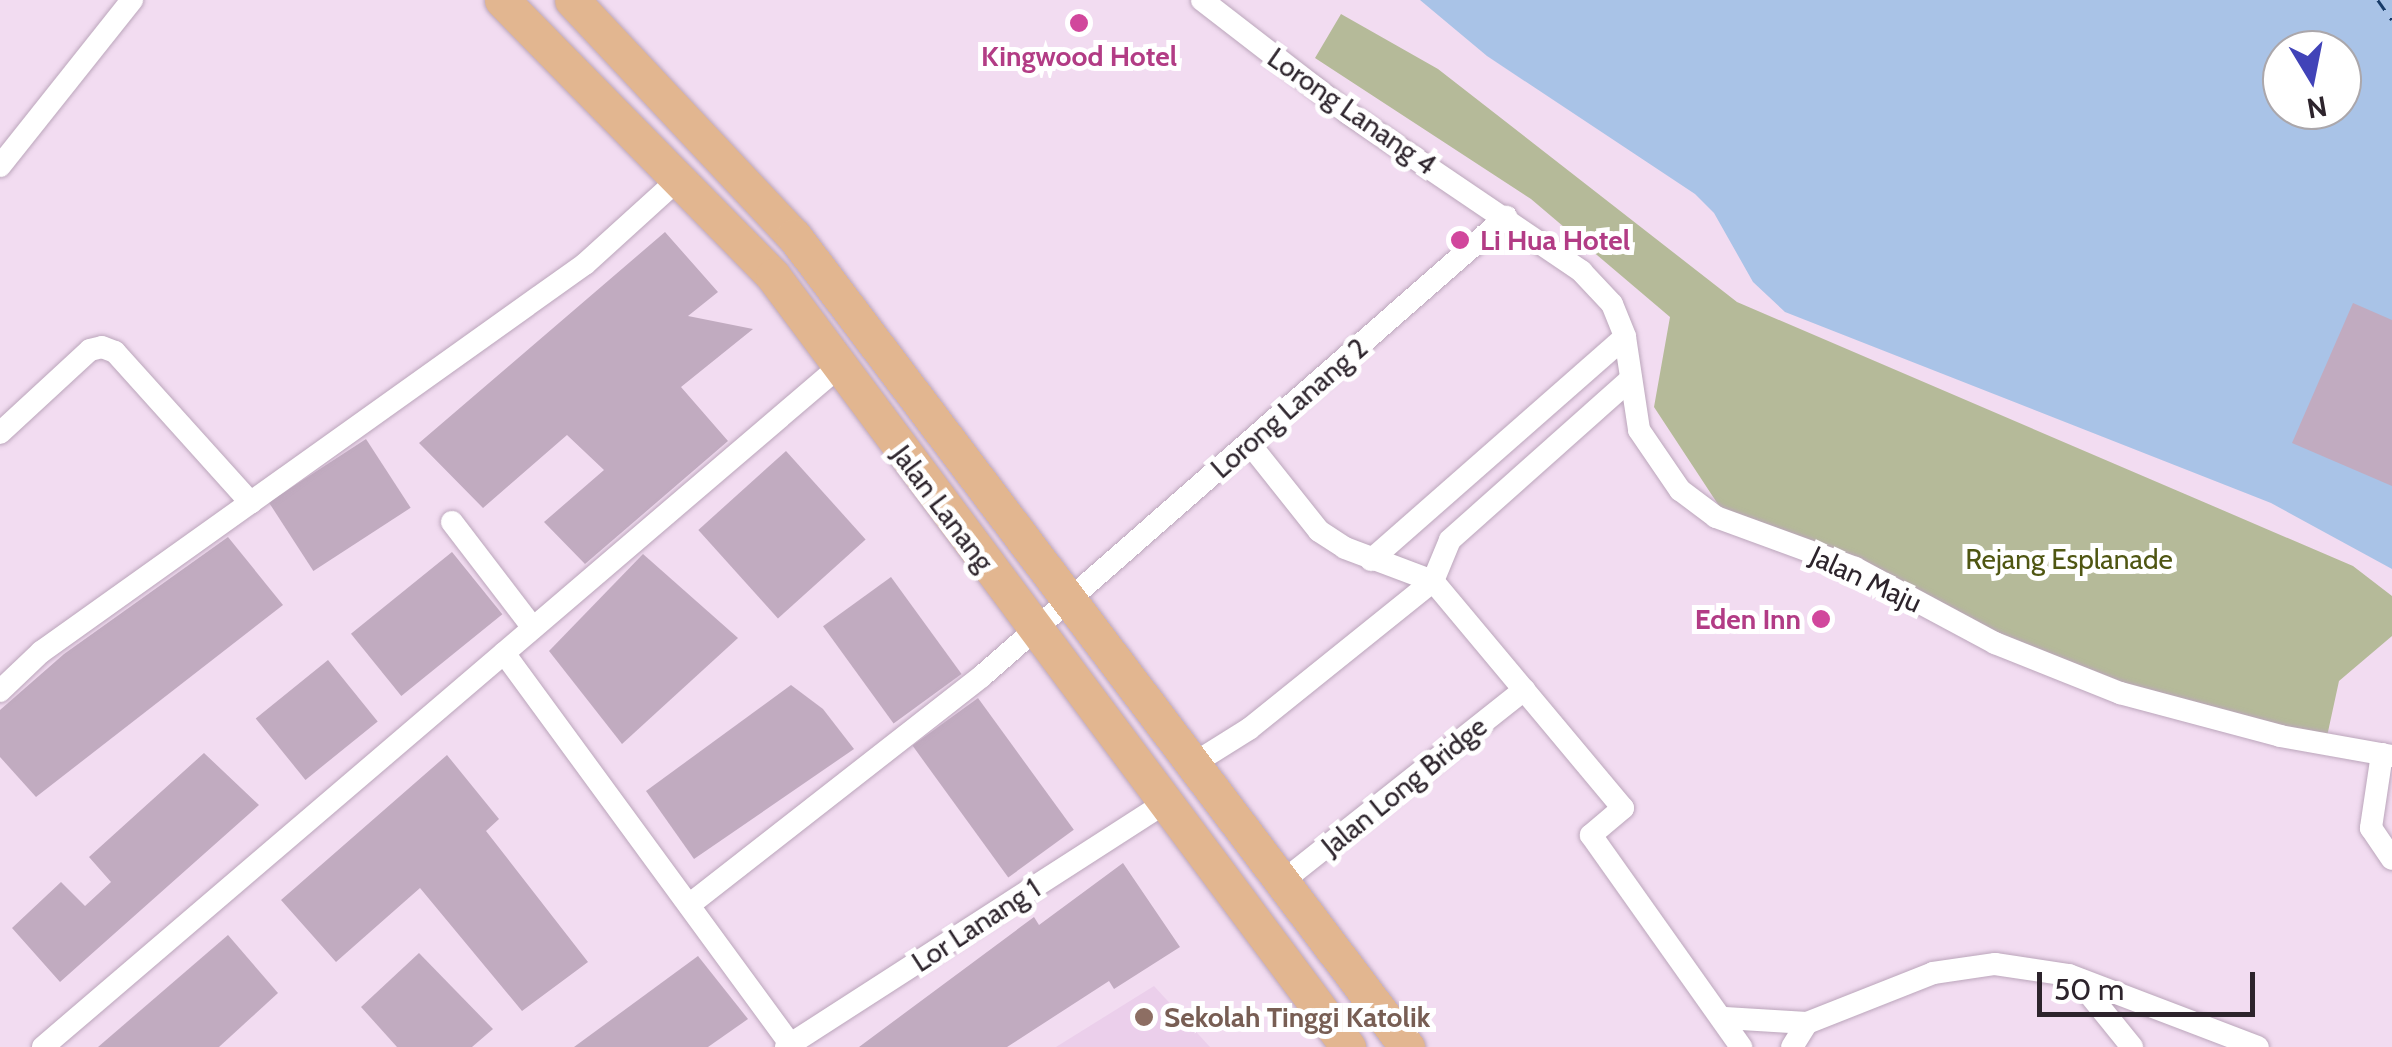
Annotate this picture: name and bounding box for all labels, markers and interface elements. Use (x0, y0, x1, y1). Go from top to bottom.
marker: Kingwood Hotel (1068, 12, 1090, 34)
north arrow (2262, 30, 2362, 130)
place label: Kingwood Hotel (981, 39, 1177, 73)
street label: Lorong Lanang 4 (1261, 41, 1443, 181)
text: N (2304, 89, 2330, 126)
place label: Li Hua Hotel (1480, 223, 1630, 257)
marker: Li Hua Hotel (1449, 229, 1471, 251)
street label: Lorong Lanang 2 (1204, 331, 1374, 485)
street label: Jalan Lanang (885, 439, 1001, 577)
street label: Jalan Maju (1805, 539, 1927, 619)
park label: Rejang Esplanade (1965, 542, 2173, 576)
place label: Eden Inn (1695, 602, 1801, 636)
marker: Eden Inn (1810, 608, 1832, 630)
street label: Jalan Long Bridge (1315, 709, 1493, 863)
street label: Lor Lanang 1 (906, 871, 1046, 979)
scale bar (2042, 952, 2260, 1014)
text: 50 m (2054, 971, 2124, 1008)
place label: Sekolah Tinggi Katolik (1164, 1000, 1430, 1034)
marker: Sekolah Tinggi Katolik (1133, 1006, 1155, 1028)

